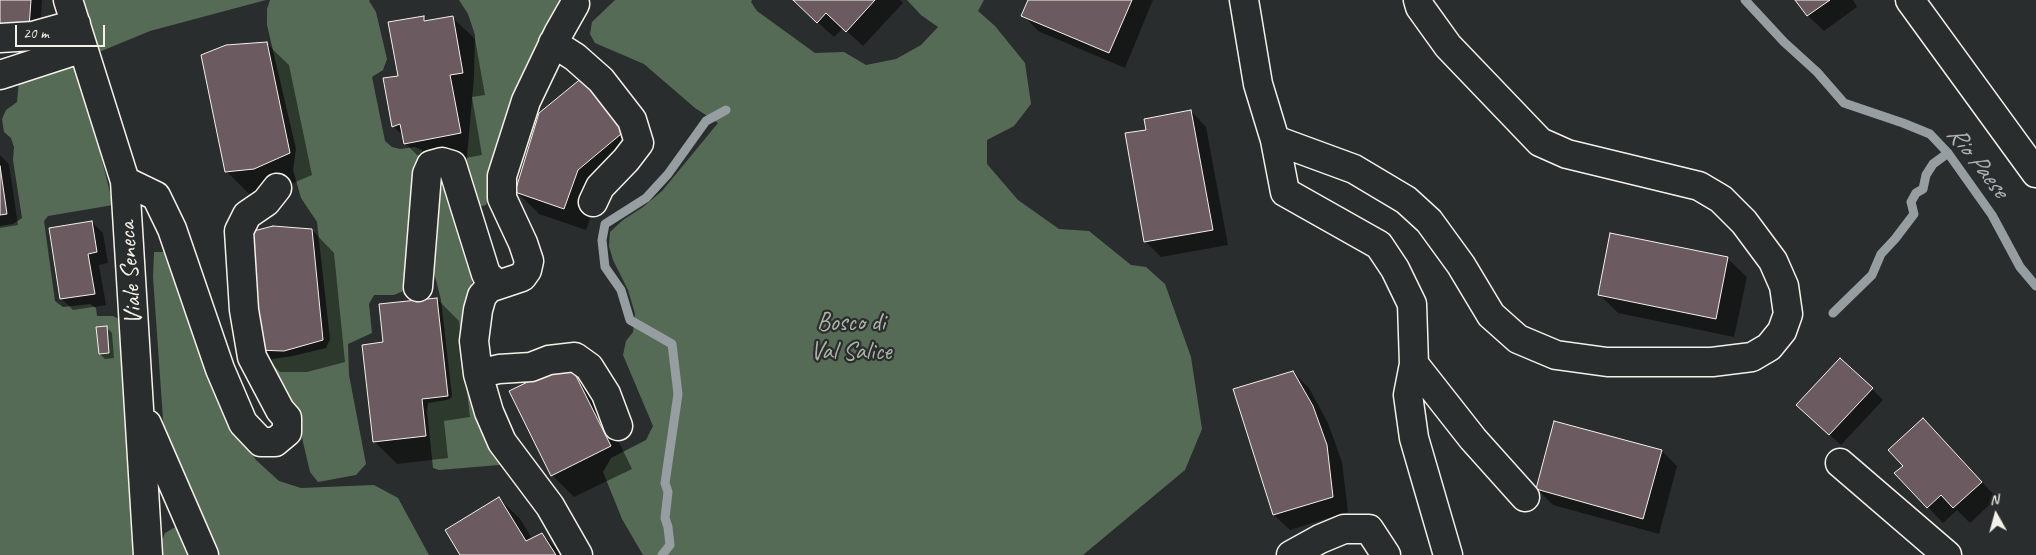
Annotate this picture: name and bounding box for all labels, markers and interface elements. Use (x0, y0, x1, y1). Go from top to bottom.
scale bar (18, 15, 108, 47)
text: 20 m (23, 24, 49, 43)
water label: Rio Paese (1939, 120, 2015, 204)
street label: Viale Seneca (112, 220, 150, 326)
park label: Bosco di Val Salice (811, 308, 891, 367)
north arrow (1971, 490, 2021, 540)
text: N (1989, 491, 1999, 509)

